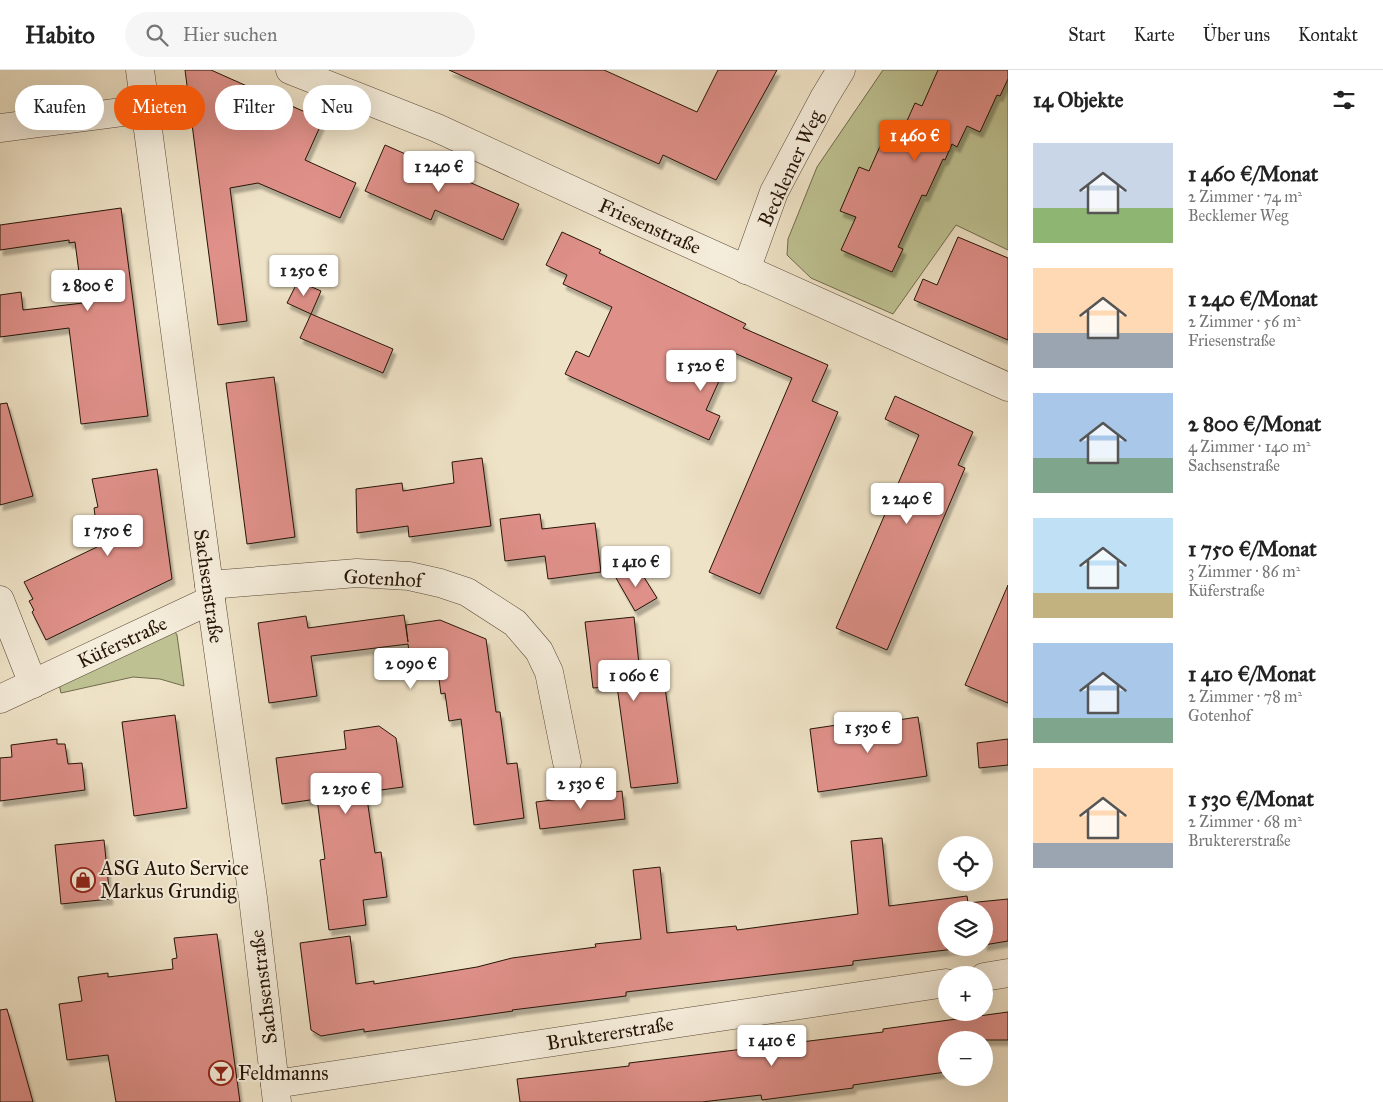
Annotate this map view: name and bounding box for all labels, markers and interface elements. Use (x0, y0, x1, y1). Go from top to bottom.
search box (125, 12, 475, 57)
text: Habito (25, 20, 95, 50)
icon: search (143, 21, 171, 49)
text: Hier suchen (183, 23, 277, 46)
text: Start (1068, 24, 1106, 46)
text: Karte (1134, 24, 1175, 46)
text: Über uns (1203, 24, 1270, 46)
text: Kontakt (1298, 24, 1358, 46)
chip: Kaufen (15, 85, 104, 130)
chip: Mieten (114, 85, 205, 130)
chip: Filter (215, 85, 293, 130)
chip: Neu (303, 85, 371, 130)
icon: filters (1330, 86, 1358, 114)
text: 14 Objekte (1033, 87, 1123, 113)
street label: Becklemer Weg (753, 105, 829, 230)
pin: 1 460 € (869, 119, 961, 162)
text: 1 460 € (890, 126, 940, 145)
pin: 1 240 € (393, 150, 485, 193)
text: 1 240 € (414, 157, 464, 176)
text: 1 460 €/Monat (1188, 161, 1318, 187)
icon: home (1073, 163, 1133, 223)
text: 2 Zimmer · 74 m² (1188, 187, 1302, 206)
street label: Friesenstraße (595, 193, 705, 259)
text: Becklemer Weg (1188, 206, 1289, 225)
pin: 1 250 € (258, 254, 350, 297)
text: 1 250 € (280, 261, 328, 280)
pin: 2 800 € (42, 270, 134, 312)
text: 2 800 € (62, 276, 114, 295)
text: 1 240 €/Monat (1188, 286, 1318, 312)
icon: home (1073, 288, 1133, 348)
text: 2 Zimmer · 56 m² (1188, 312, 1301, 331)
text: Friesenstraße (1188, 331, 1275, 350)
pin: 1 520 € (655, 350, 747, 392)
text: 1 520 € (677, 356, 725, 375)
text: 2 800 €/Monat (1188, 411, 1321, 437)
icon: home (1073, 413, 1133, 473)
text: 4 Zimmer · 140 m² (1188, 437, 1311, 456)
text: Sachsenstraße (1188, 456, 1280, 475)
pin: 2 240 € (861, 482, 953, 525)
text: 2 240 € (882, 489, 932, 508)
pin: 1 750 € (62, 514, 154, 557)
text: 1 750 € (84, 521, 132, 540)
street label: Sachsenstraße (189, 527, 229, 645)
text: 1 750 €/Monat (1188, 536, 1317, 562)
icon: home (1073, 538, 1133, 598)
pin: 1 410 € (590, 546, 682, 588)
text: 1 410 € (612, 552, 660, 571)
text: 3 Zimmer · 86 m² (1188, 562, 1300, 581)
street label: Gotenhof (343, 564, 426, 592)
text: Küferstraße (1188, 581, 1265, 600)
street label: Küferstraße (73, 611, 171, 673)
pin: 2 090 € (365, 648, 457, 690)
text: 2 090 € (385, 654, 437, 673)
pin: 1 060 € (588, 660, 680, 702)
text: 1 410 €/Monat (1188, 661, 1316, 687)
icon: home (1073, 663, 1133, 723)
text: 1 060 € (609, 666, 659, 685)
text: 2 Zimmer · 78 m² (1188, 687, 1302, 706)
text: Gotenhof (1188, 706, 1251, 725)
pin: 1 530 € (822, 712, 914, 754)
text: 1 530 € (845, 718, 891, 737)
pin: 2 530 € (535, 768, 627, 810)
pin: 2 250 € (300, 772, 392, 815)
text: 2 530 € (557, 774, 605, 793)
text: 2 250 € (321, 779, 371, 798)
text: 1 530 €/Monat (1188, 786, 1314, 812)
icon: home (1073, 788, 1133, 848)
text: 2 Zimmer · 68 m² (1188, 812, 1302, 831)
text: Bruktererstraße (1188, 831, 1291, 850)
map controls (938, 836, 993, 1086)
button: locate (938, 836, 993, 891)
place label: ASG Auto Service Markus Grundig (99, 856, 249, 904)
shop icon: ASG Auto Service Markus Grundig (70, 867, 96, 893)
button: layers (938, 901, 993, 956)
street label: Sachsenstraße (244, 928, 282, 1046)
button: + (938, 966, 993, 1021)
street label: Bruktererstraße (545, 1011, 675, 1055)
pin: 1 410 € (726, 1024, 818, 1067)
text: 1 410 € (748, 1031, 796, 1050)
button: − (938, 1031, 993, 1086)
bar icon: Feldmanns (208, 1060, 234, 1086)
place label: Feldmanns (238, 1061, 329, 1085)

